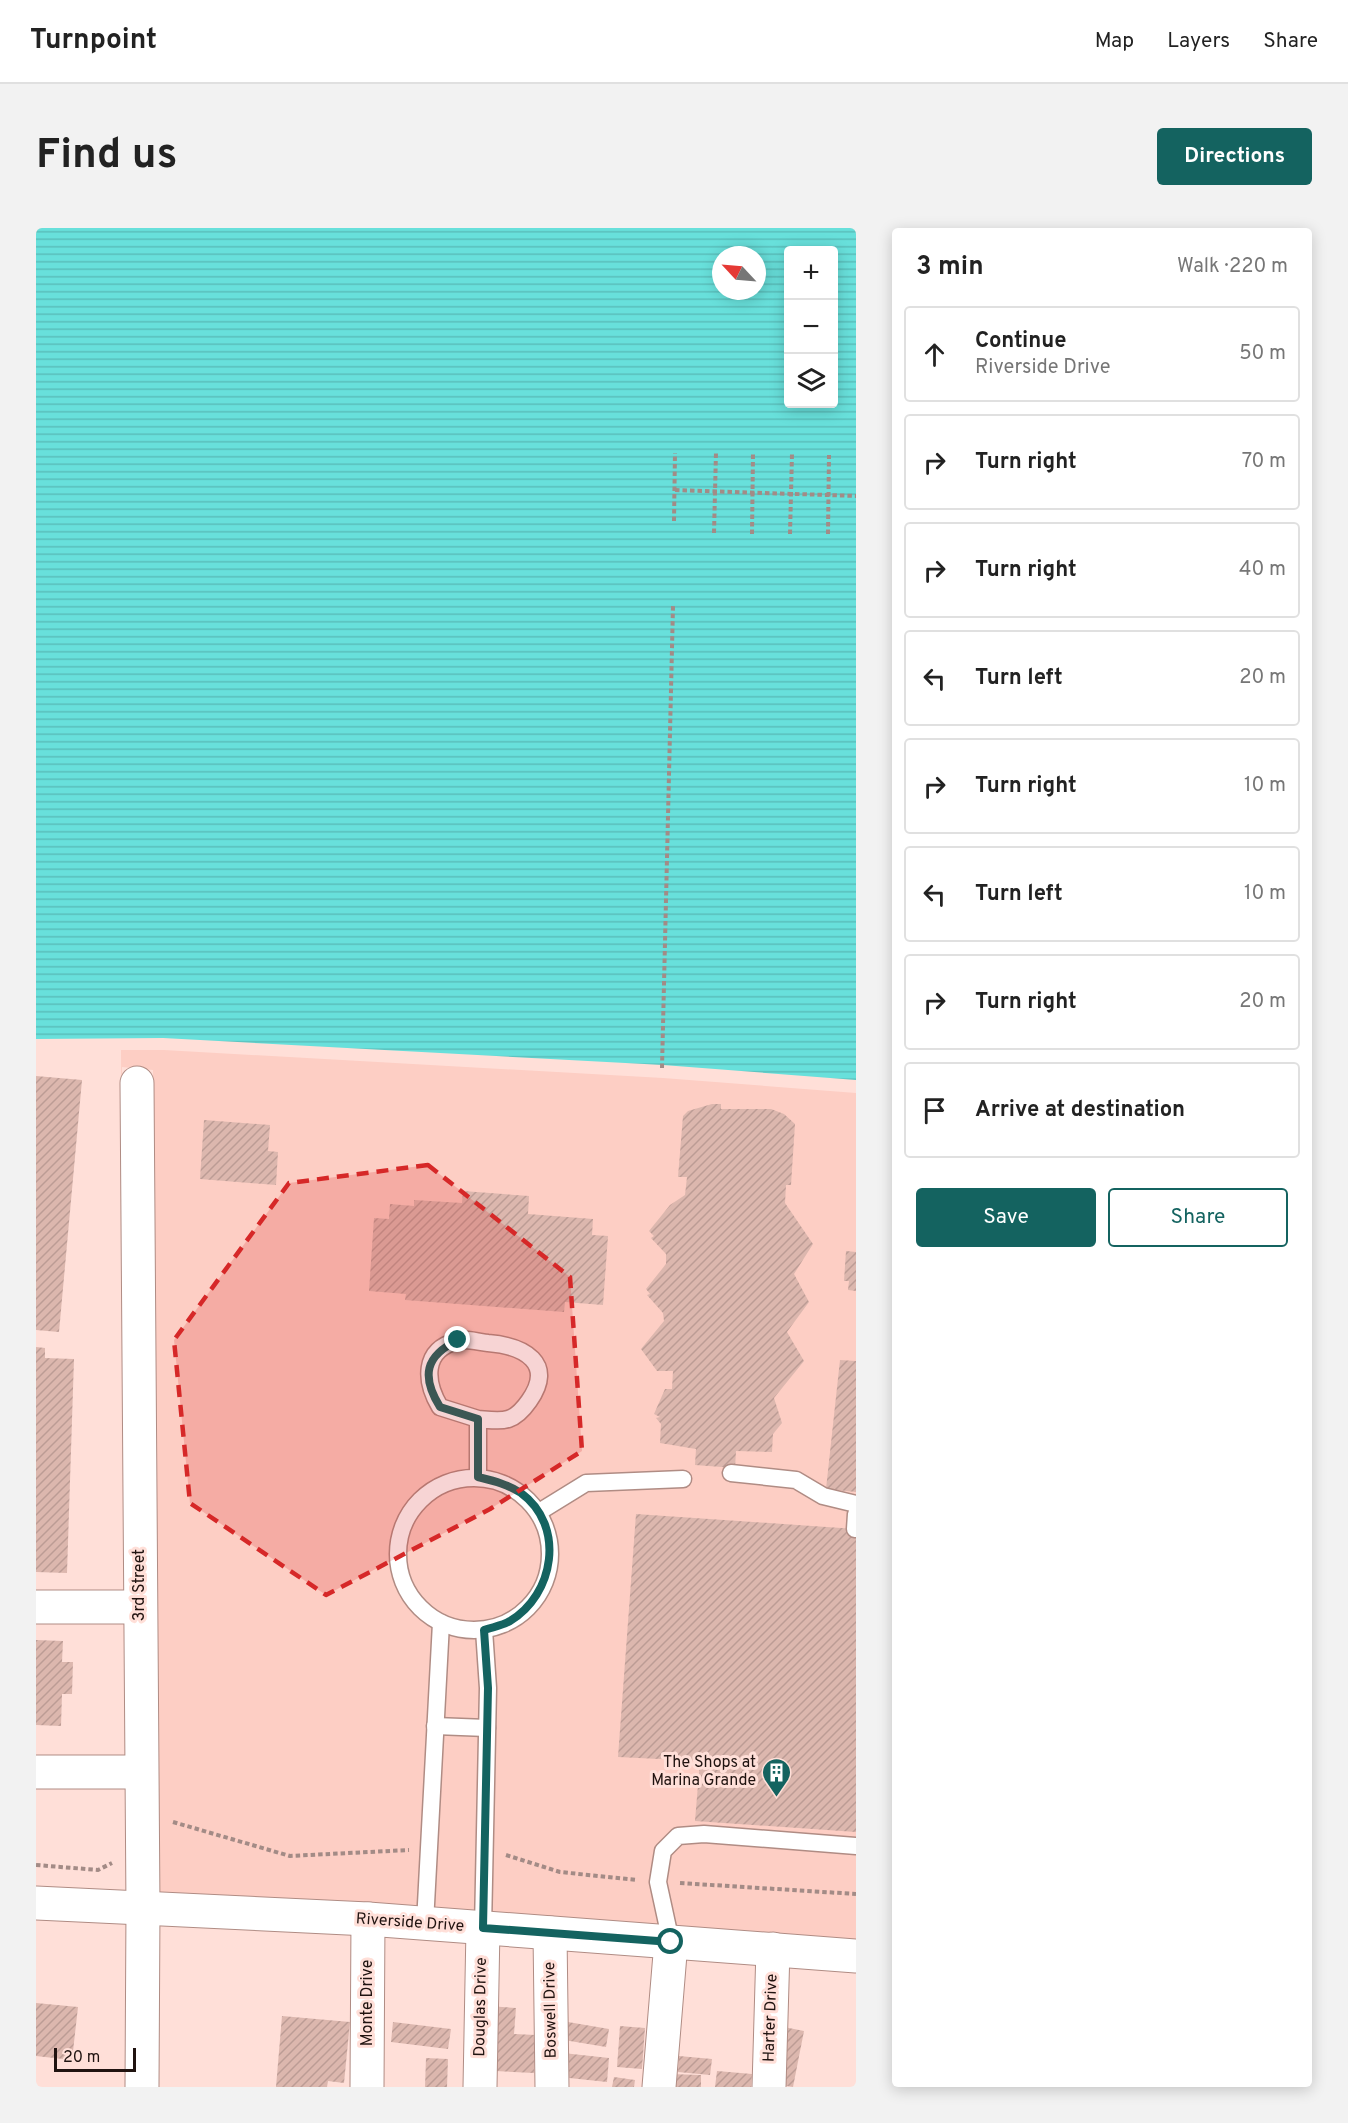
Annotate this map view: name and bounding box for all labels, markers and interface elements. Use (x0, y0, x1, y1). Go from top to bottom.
text: Turnpoint (30, 23, 157, 59)
text: Map (1095, 28, 1134, 55)
text: Layers (1167, 28, 1230, 55)
text: Share (1263, 28, 1318, 55)
button: Directions (1157, 128, 1312, 185)
text: Find us (36, 130, 177, 183)
north arrow (712, 246, 766, 300)
map controls (784, 246, 838, 408)
button: + (784, 246, 838, 300)
text: 3 min (916, 251, 984, 284)
text: Walk · 220 m (1177, 254, 1288, 280)
button: − (784, 300, 838, 354)
text: Continue (975, 328, 1066, 355)
icon: ahead (918, 338, 951, 371)
text: 50 m (1239, 341, 1286, 367)
button: layers (784, 354, 838, 408)
text: Riverside Drive (975, 355, 1111, 381)
icon: right (918, 446, 951, 479)
text: Turn right (975, 449, 1077, 476)
text: 70 m (1242, 449, 1286, 475)
icon: right (918, 554, 951, 587)
text: Turn right (975, 557, 1077, 584)
text: 40 m (1239, 557, 1286, 583)
icon: left (918, 662, 951, 695)
text: Turn left (975, 665, 1063, 692)
text: 20 m (1239, 665, 1286, 691)
icon: right (918, 770, 951, 803)
text: Turn right (975, 773, 1077, 800)
text: 10 m (1244, 773, 1286, 799)
icon: left (918, 878, 951, 911)
text: Turn left (975, 881, 1063, 908)
text: 10 m (1244, 881, 1286, 907)
icon: right (918, 986, 951, 1019)
text: Turn right (975, 989, 1077, 1016)
text: 20 m (1239, 989, 1286, 1015)
icon: arrive (918, 1094, 951, 1127)
text: Arrive at destination (975, 1097, 1185, 1124)
button: Save (916, 1188, 1096, 1247)
button: Share (1108, 1188, 1288, 1247)
route end (444, 1326, 470, 1352)
street label: 3rd Street (130, 1549, 150, 1621)
place label: The Shops at Marina Grande (651, 1753, 756, 1791)
building icon: The Shops at Marina Grande (761, 1756, 793, 1798)
street label: Riverside Drive (355, 1909, 465, 1937)
route start (657, 1928, 683, 1954)
street label: Douglas Drive (470, 1957, 492, 2057)
street label: Monte Drive (358, 1960, 378, 2046)
street label: Boswell Drive (540, 1961, 562, 2059)
street label: Harter Drive (759, 1973, 783, 2063)
scale bar (54, 2045, 136, 2072)
text: 20 m (63, 2048, 100, 2068)

